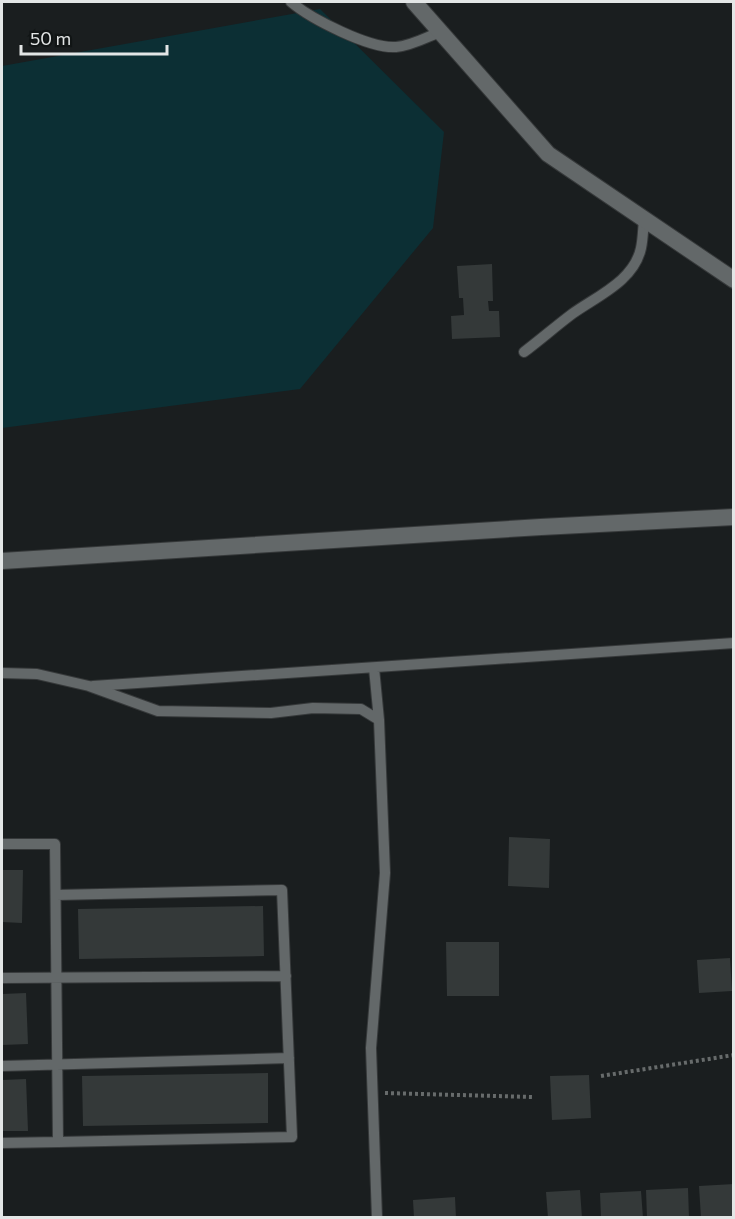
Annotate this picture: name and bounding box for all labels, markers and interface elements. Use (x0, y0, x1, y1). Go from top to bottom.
scale bar (21, 18, 166, 56)
text: 50 m (30, 27, 71, 49)

